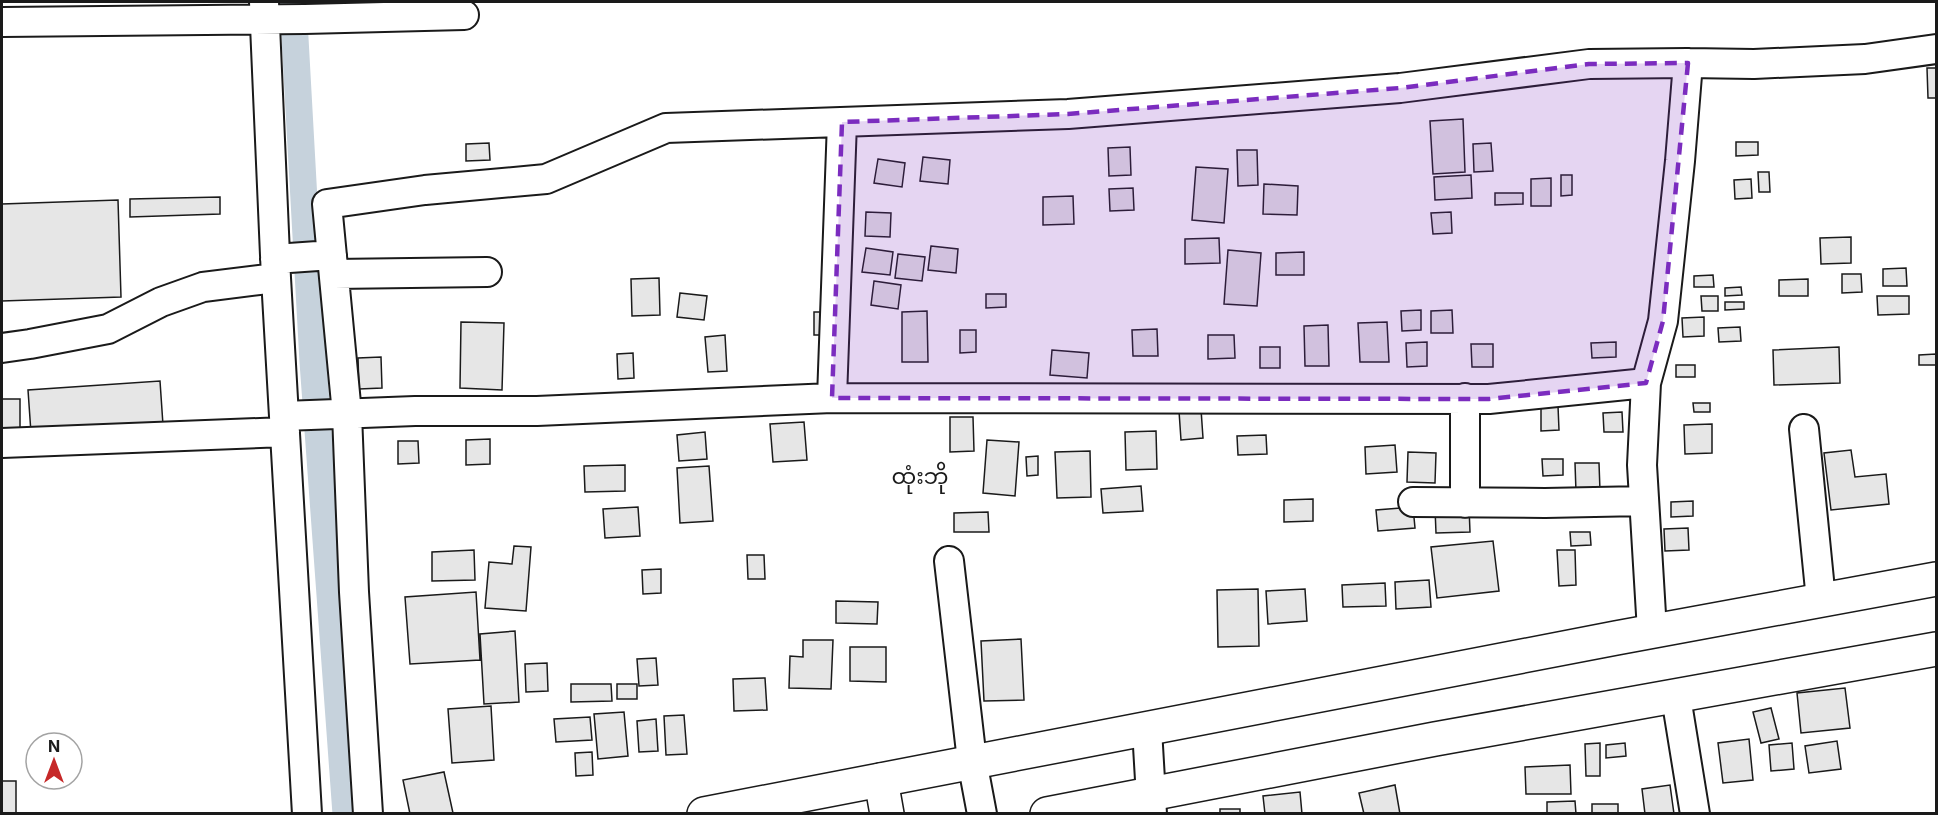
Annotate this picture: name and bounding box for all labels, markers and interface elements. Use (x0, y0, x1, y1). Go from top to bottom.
district label: ထုံးဘို (891, 461, 949, 494)
north arrow (24, 731, 84, 791)
text: N (48, 736, 60, 756)

